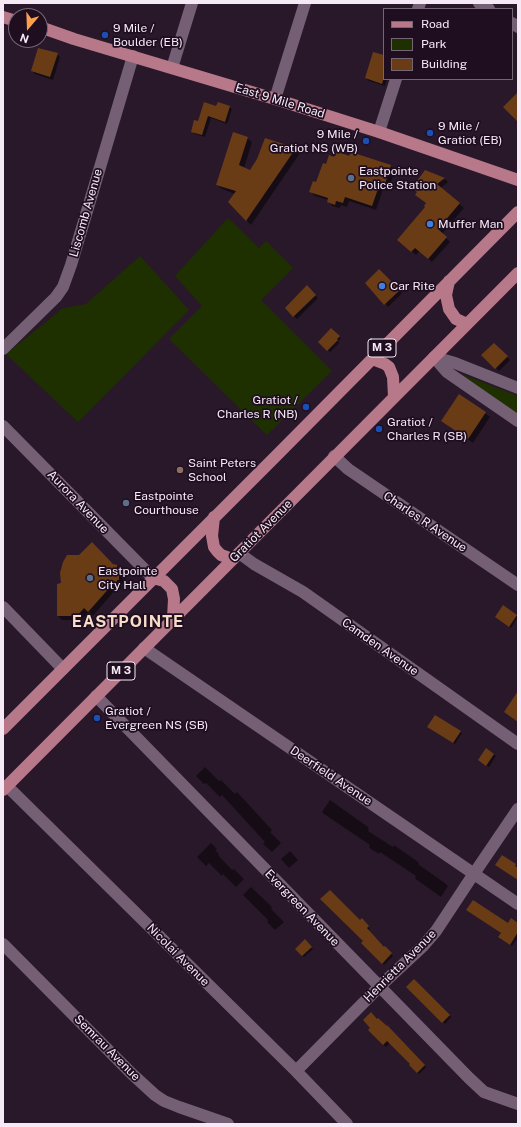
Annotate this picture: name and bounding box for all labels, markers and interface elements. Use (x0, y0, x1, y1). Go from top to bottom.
north arrow (8, 8, 48, 48)
legend (383, 8, 513, 80)
text: Road (421, 17, 449, 31)
place label: 9 Mile / Boulder (EB) (113, 21, 183, 49)
marker: 9 Mile / Boulder (EB) (100, 30, 110, 40)
text: N (18, 31, 30, 45)
text: Park (421, 37, 447, 51)
text: Building (421, 57, 467, 71)
street label: East 9 Mile Road (233, 81, 327, 121)
place label: 9 Mile / Gratiot (EB) (438, 119, 502, 147)
place label: 9 Mile / Gratiot NS (WB) (270, 127, 358, 155)
marker: 9 Mile / Gratiot (EB) (425, 128, 435, 138)
marker: 9 Mile / Gratiot NS (WB) (361, 136, 371, 146)
place label: Eastpointe Police Station (359, 164, 436, 192)
street label: Liscomb Avenue (67, 167, 105, 259)
marker: Eastpointe Police Station (346, 173, 356, 183)
place label: Muffer Man (438, 217, 503, 231)
marker: Muffer Man (425, 219, 435, 229)
place label: Car Rite (390, 279, 435, 293)
marker: Car Rite (377, 281, 387, 291)
road number: M 3 (368, 339, 396, 357)
place label: Gratiot / Charles R (NB) (217, 393, 298, 421)
marker: Gratiot / Charles R (NB) (301, 402, 311, 412)
place label: Gratiot / Charles R (SB) (387, 415, 467, 443)
marker: Gratiot / Charles R (SB) (374, 424, 384, 434)
place label: Saint Peters School (188, 456, 256, 484)
marker: Saint Peters School (175, 465, 185, 475)
street label: Aurora Avenue (44, 467, 112, 537)
place label: Eastpointe Courthouse (134, 489, 199, 517)
street label: Charles R Avenue (380, 489, 470, 555)
street label: Gratiot Avenue (227, 497, 295, 565)
marker: Eastpointe Courthouse (121, 498, 131, 508)
place label: Eastpointe City Hall (98, 564, 157, 592)
marker: Eastpointe City Hall (85, 573, 95, 583)
district label: EASTPOINTE (72, 612, 184, 632)
street label: Camden Avenue (339, 615, 421, 679)
road number: M 3 (107, 662, 135, 680)
place label: Gratiot / Evergreen NS (SB) (105, 704, 208, 732)
marker: Gratiot / Evergreen NS (SB) (92, 713, 102, 723)
street label: Deerfield Avenue (287, 743, 375, 809)
street label: Evergreen Avenue (262, 867, 342, 949)
street label: Nicolai Avenue (144, 921, 212, 989)
street label: Henrietta Avenue (361, 927, 439, 1005)
street label: Semrau Avenue (71, 1012, 143, 1084)

